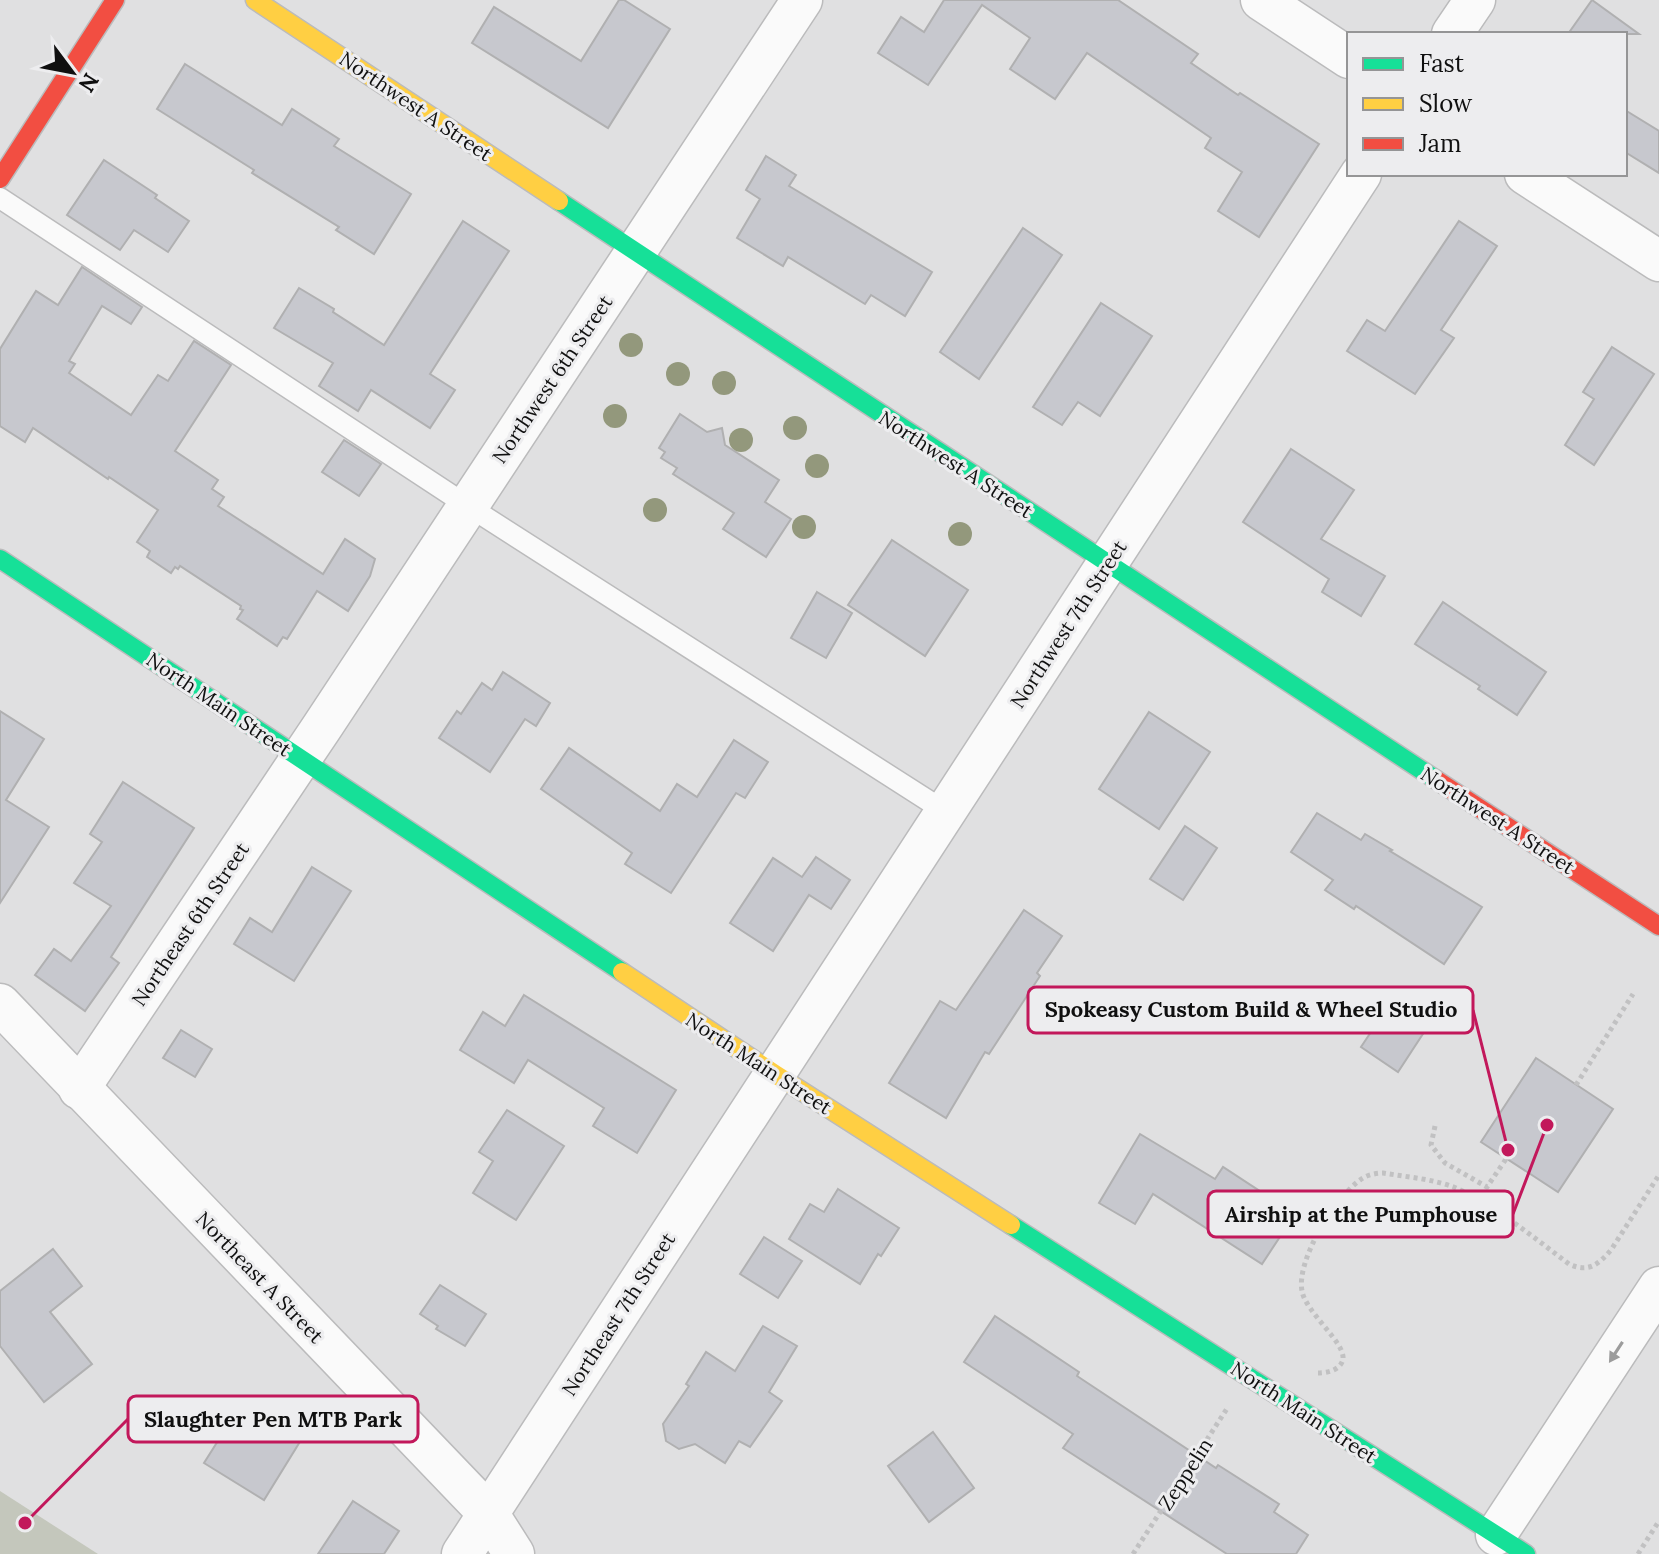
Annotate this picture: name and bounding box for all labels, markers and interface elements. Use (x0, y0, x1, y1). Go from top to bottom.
north arrow (32, 32, 112, 112)
legend (1347, 32, 1627, 176)
street label: Northwest A Street (335, 46, 497, 166)
text: Fast (1419, 48, 1465, 79)
text: N (73, 68, 105, 97)
text: Slow (1419, 88, 1473, 119)
text: Jam (1418, 128, 1461, 159)
street label: Northwest 6th Street (486, 290, 618, 468)
street label: Northwest A Street (874, 405, 1038, 523)
street label: Northwest 7th Street (1004, 535, 1132, 713)
street label: North Main Street (142, 646, 296, 762)
street label: Northwest A Street (1416, 761, 1580, 879)
street label: Northeast 6th Street (126, 837, 254, 1011)
callout: Spokeasy Custom Build & Wheel Studio (1028, 987, 1473, 1033)
text: Spokeasy Custom Build & Wheel Studio (1045, 995, 1457, 1023)
street label: North Main Street (681, 1007, 837, 1120)
callout: Airship at the Pumphouse (1208, 1191, 1513, 1237)
text: Airship at the Pumphouse (1225, 1200, 1497, 1228)
street label: Northeast A Street (191, 1206, 329, 1348)
street label: Northeast 7th Street (556, 1227, 680, 1400)
one-way arrow (1609, 1342, 1624, 1363)
street label: North Main Street (1226, 1356, 1382, 1469)
callout: Slaughter Pen MTB Park (128, 1396, 418, 1442)
text: Slaughter Pen MTB Park (144, 1405, 402, 1433)
street label: Zeppelin (1152, 1433, 1218, 1515)

